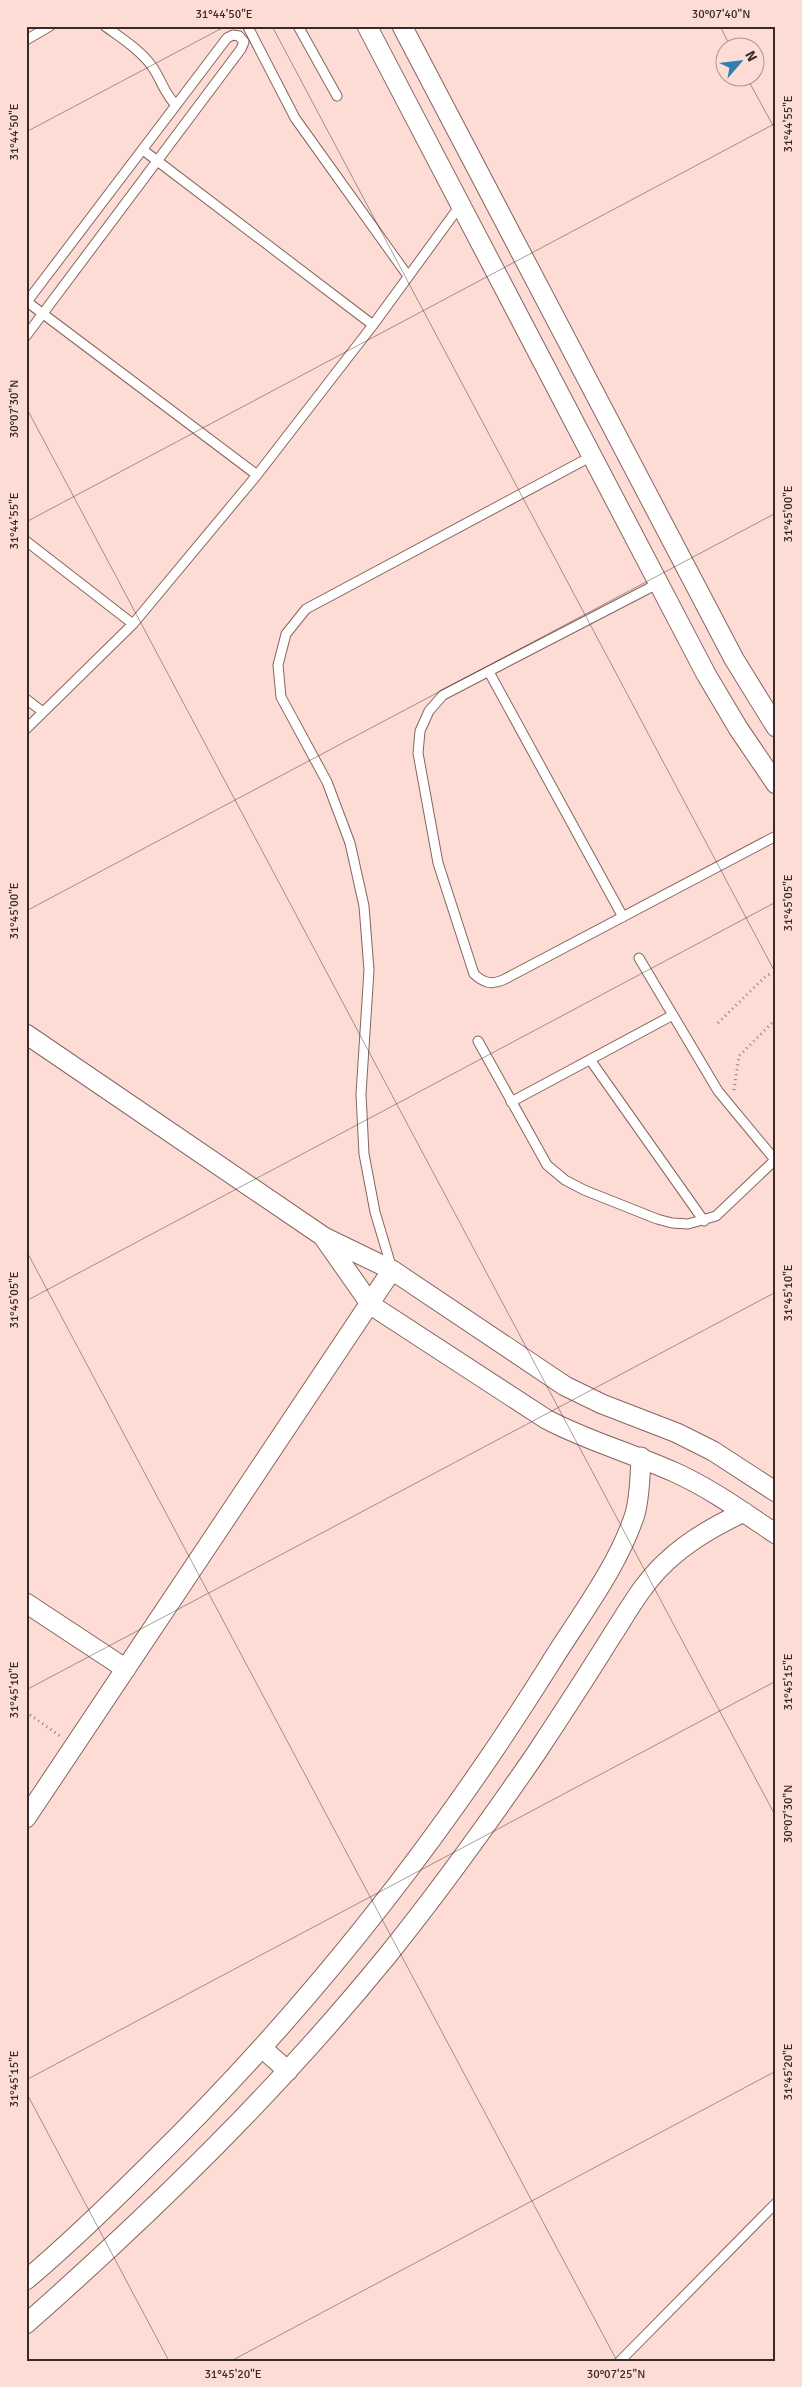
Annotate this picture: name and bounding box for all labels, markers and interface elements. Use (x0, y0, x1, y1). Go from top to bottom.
text: 31°44'50"E (195, 7, 253, 22)
text: 30°07'40"N (692, 7, 750, 22)
north arrow (714, 38, 764, 88)
text: N (741, 48, 761, 64)
text: 31°44'55"E (781, 95, 796, 153)
text: 31°44'50"E (7, 103, 22, 161)
text: 30°07'30"N (7, 380, 22, 438)
text: 31°45'00"E (781, 485, 796, 543)
text: 31°44'55"E (7, 492, 22, 550)
text: 31°45'05"E (781, 874, 796, 932)
text: 31°45'00"E (7, 882, 22, 940)
text: 31°45'10"E (781, 1264, 796, 1322)
text: 31°45'05"E (7, 1271, 22, 1329)
text: 31°45'15"E (781, 1653, 796, 1711)
text: 31°45'10"E (7, 1661, 22, 1719)
text: 30°07'30"N (781, 1785, 796, 1843)
text: 31°45'20"E (781, 2043, 796, 2101)
text: 31°45'15"E (7, 2050, 22, 2108)
text: 31°45'20"E (204, 2367, 262, 2382)
text: 30°07'25"N (587, 2367, 645, 2382)

